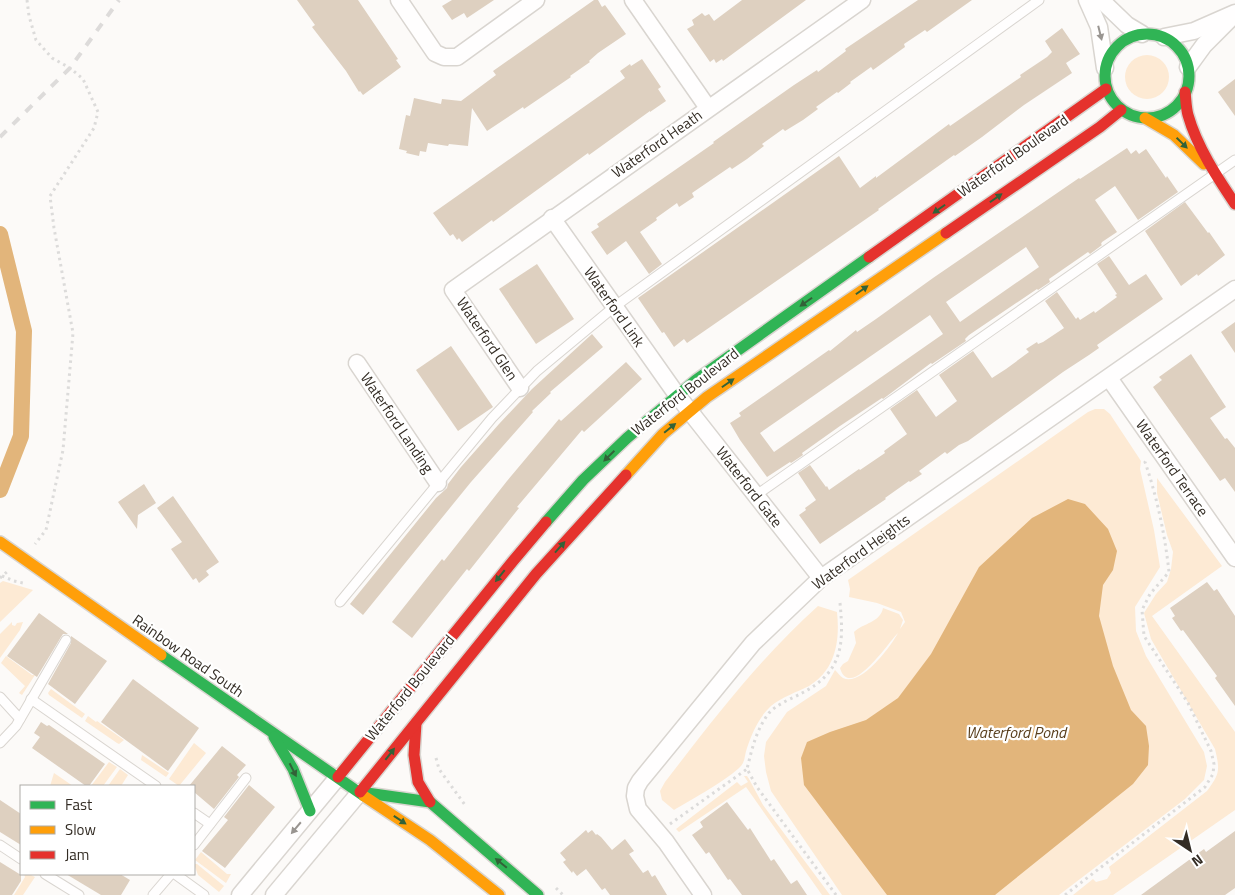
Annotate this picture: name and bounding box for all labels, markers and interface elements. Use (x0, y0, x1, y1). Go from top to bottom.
one-way arrow (1096, 25, 1104, 40)
street label: Waterford Heath (607, 104, 707, 183)
street label: Waterford Boulevard (952, 109, 1073, 203)
one-way arrow (1176, 137, 1188, 149)
one-way arrow (989, 193, 1003, 203)
one-way arrow (932, 204, 945, 214)
street label: Waterford Link (578, 262, 651, 352)
one-way arrow (855, 285, 869, 295)
street label: Waterford Glen (451, 293, 524, 385)
one-way arrow (799, 297, 813, 307)
street label: Waterford Boulevard (626, 342, 743, 441)
street label: Waterford Landing (355, 368, 440, 478)
one-way arrow (722, 378, 735, 388)
street label: Waterford Terrace (1130, 415, 1214, 521)
one-way arrow (663, 423, 676, 434)
street label: Waterford Gate (710, 441, 788, 532)
one-way arrow (603, 450, 615, 462)
street label: Waterford Heights (807, 508, 915, 595)
one-way arrow (554, 542, 566, 554)
one-way arrow (495, 570, 506, 583)
street label: Rainbow Road South (128, 608, 249, 703)
street label: Waterford Boulevard (359, 629, 460, 746)
water label: Waterford Pond (966, 720, 1068, 744)
one-way arrow (385, 748, 396, 761)
one-way arrow (289, 763, 297, 777)
legend (20, 785, 195, 875)
text: Fast (65, 793, 93, 816)
one-way arrow (394, 815, 407, 825)
text: Slow (65, 818, 96, 841)
one-way arrow (290, 821, 301, 834)
north arrow (1165, 825, 1215, 875)
text: Jam (65, 843, 89, 866)
text: N (1188, 850, 1208, 872)
one-way arrow (495, 857, 508, 868)

